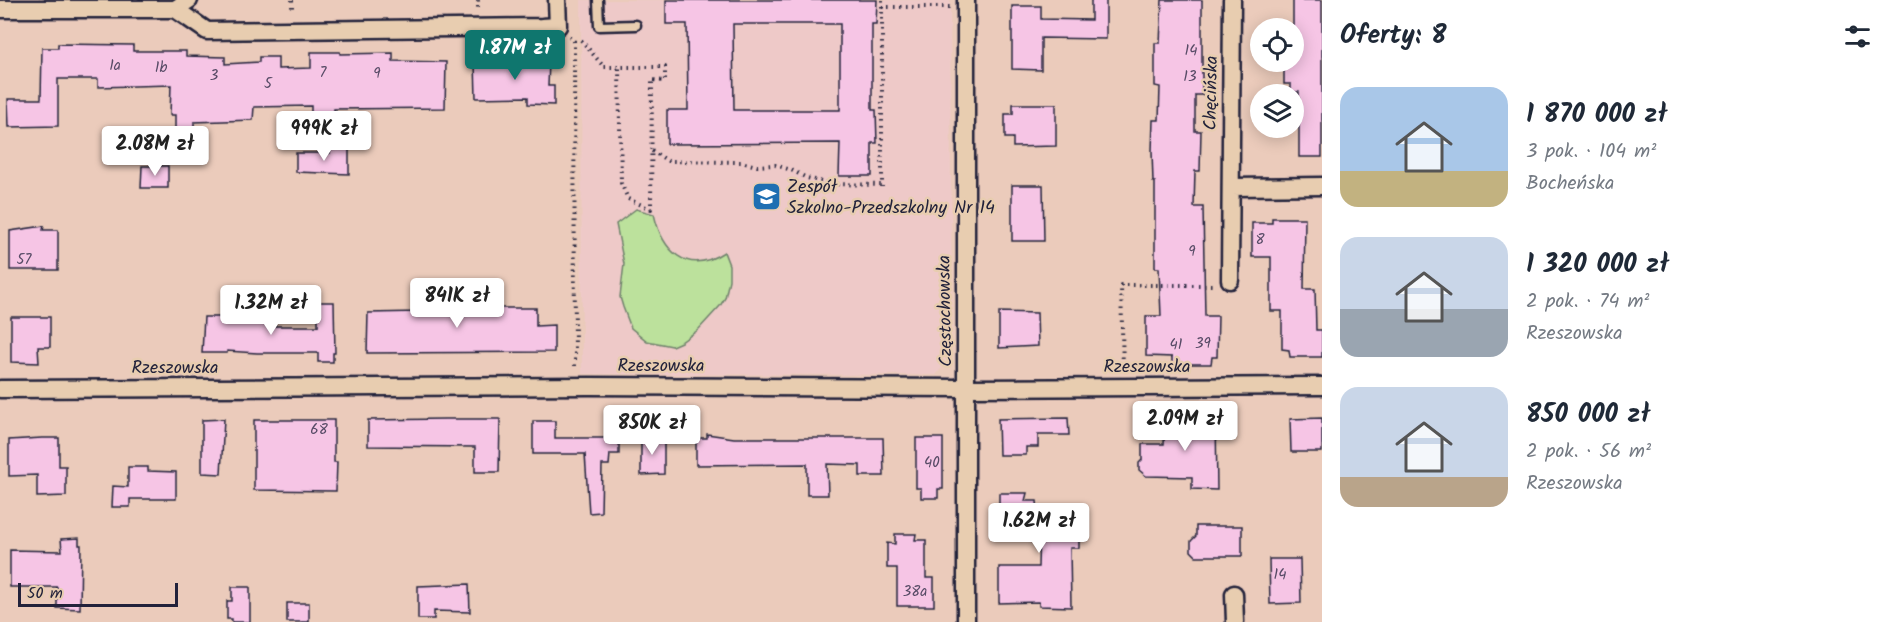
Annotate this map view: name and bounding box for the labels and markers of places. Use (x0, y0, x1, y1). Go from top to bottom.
pin: 1.87M zł (453, 30, 577, 81)
pin: 999K zł (269, 111, 379, 162)
pin: 2.08M zł (93, 126, 217, 177)
place label: Zespół Szkolno-Przedszkolny Nr 14 (787, 173, 995, 223)
school or university icon: Zespół Szkolno-Przedszkolny Nr 14 (750, 181, 782, 213)
pin: 841K zł (402, 278, 512, 329)
pin: 1.32M zł (209, 285, 333, 336)
pin: 2.09M zł (1123, 401, 1247, 452)
pin: 850K zł (597, 405, 707, 456)
pin: 1.62M zł (977, 503, 1101, 554)

